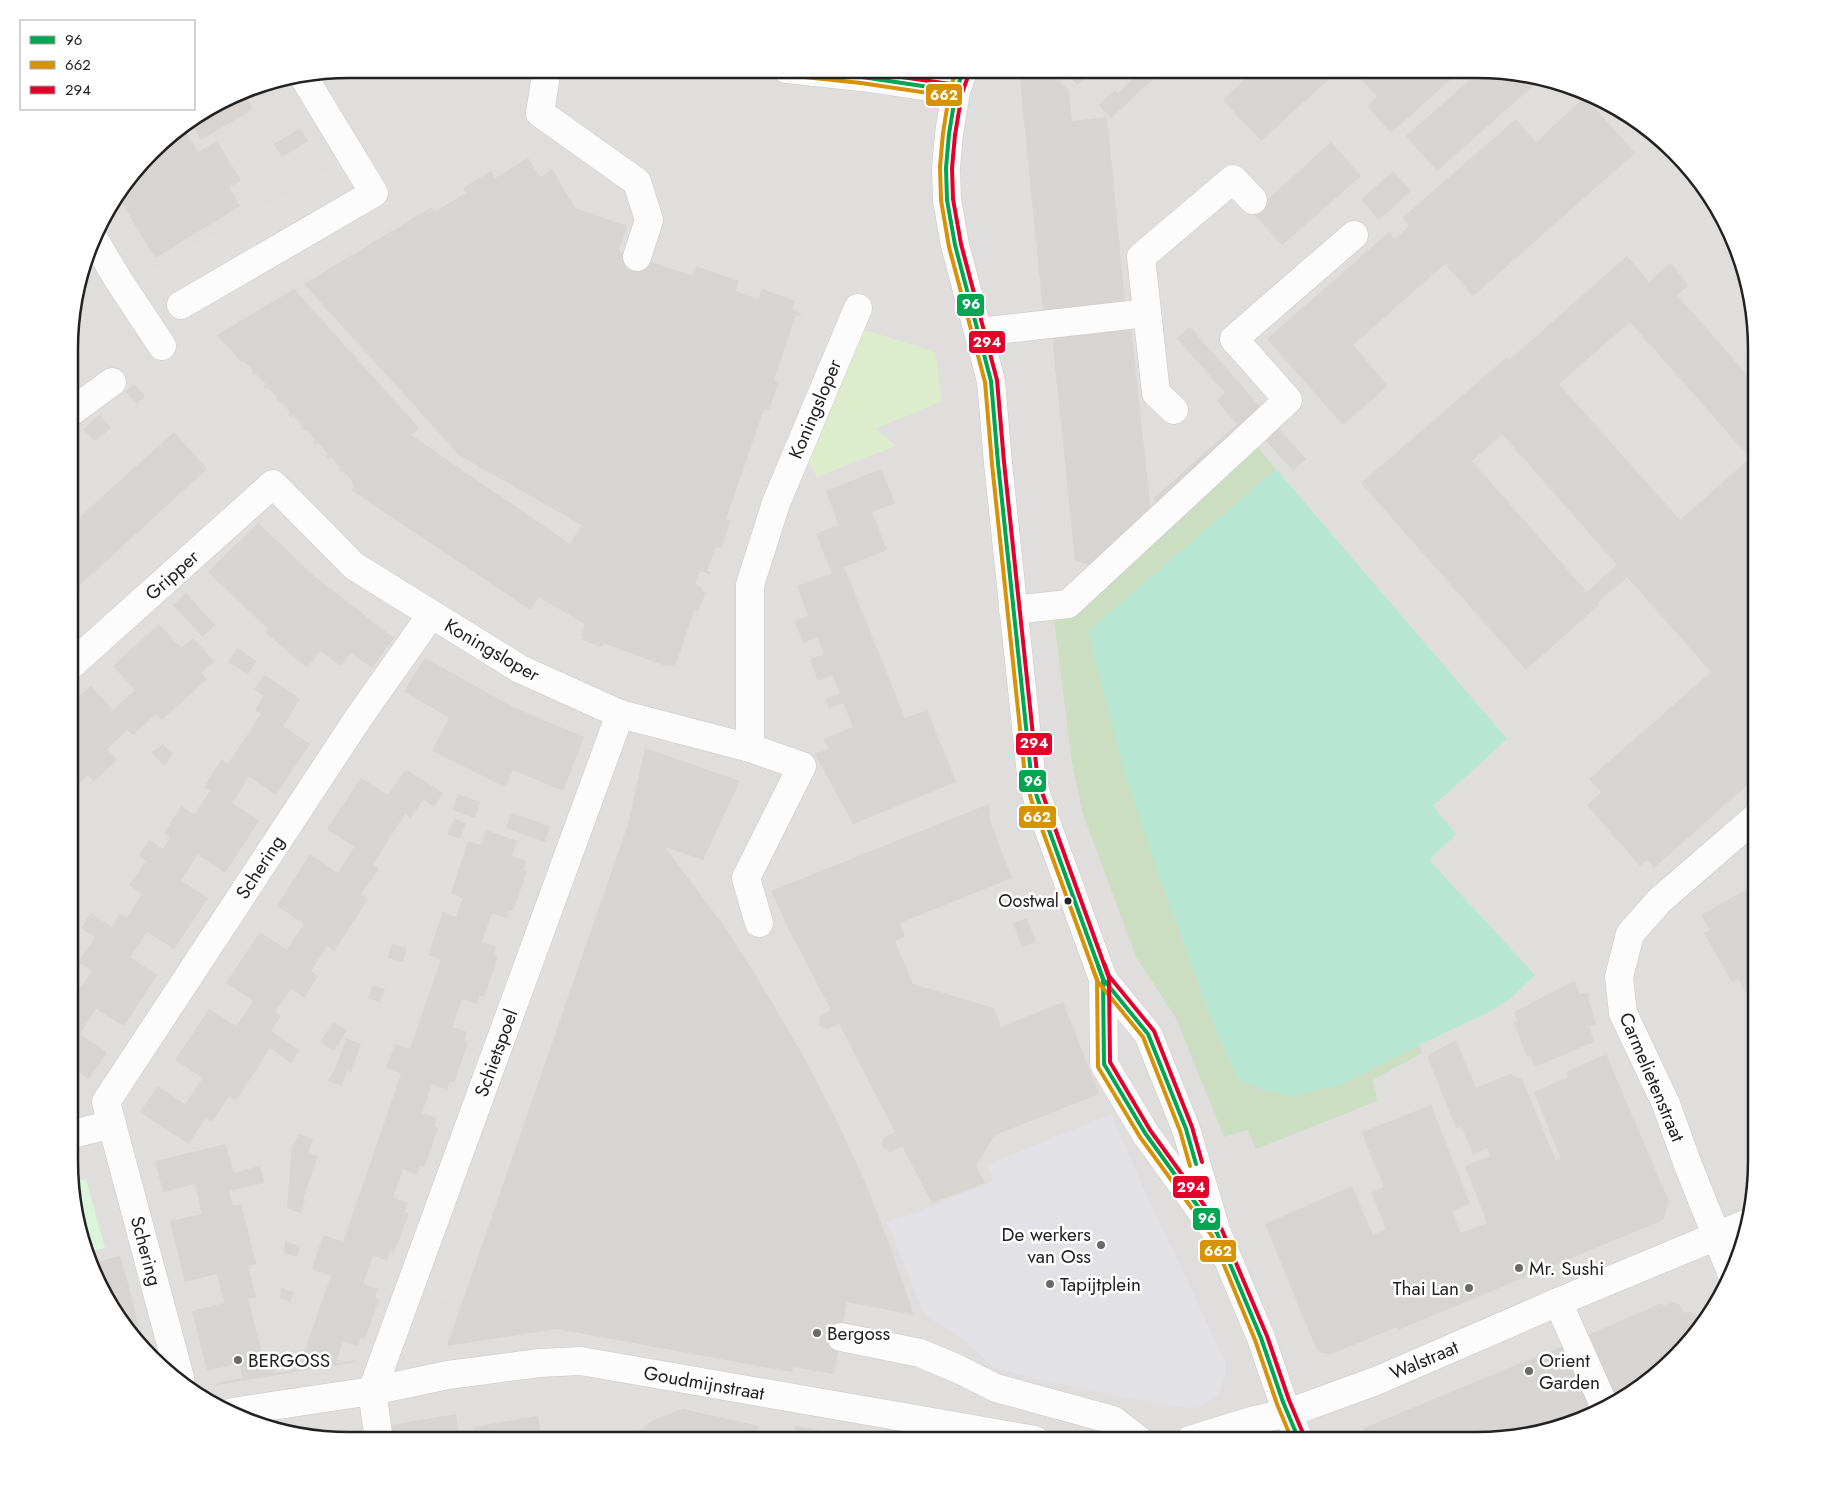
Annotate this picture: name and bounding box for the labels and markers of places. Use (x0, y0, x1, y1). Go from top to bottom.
place label: Oostwal (998, 888, 1059, 914)
marker: Oostwal (1063, 896, 1073, 906)
place label: De werkers van Oss (1002, 1221, 1091, 1270)
marker: De werkers van Oss (1095, 1239, 1107, 1251)
place label: Mr. Sushi (1529, 1255, 1604, 1282)
marker: Mr. Sushi (1513, 1262, 1525, 1274)
place label: Tapijtplein (1060, 1271, 1141, 1298)
place label: Thai Lan (1393, 1275, 1459, 1302)
marker: Tapijtplein (1044, 1278, 1056, 1290)
marker: Thai Lan (1463, 1282, 1475, 1294)
place label: Bergoss (827, 1320, 890, 1347)
marker: Bergoss (811, 1327, 823, 1339)
place label: BERGOSS (248, 1347, 330, 1374)
place label: Orient Garden (1539, 1347, 1600, 1396)
marker: BERGOSS (232, 1354, 244, 1366)
marker: Orient Garden (1523, 1365, 1535, 1377)

